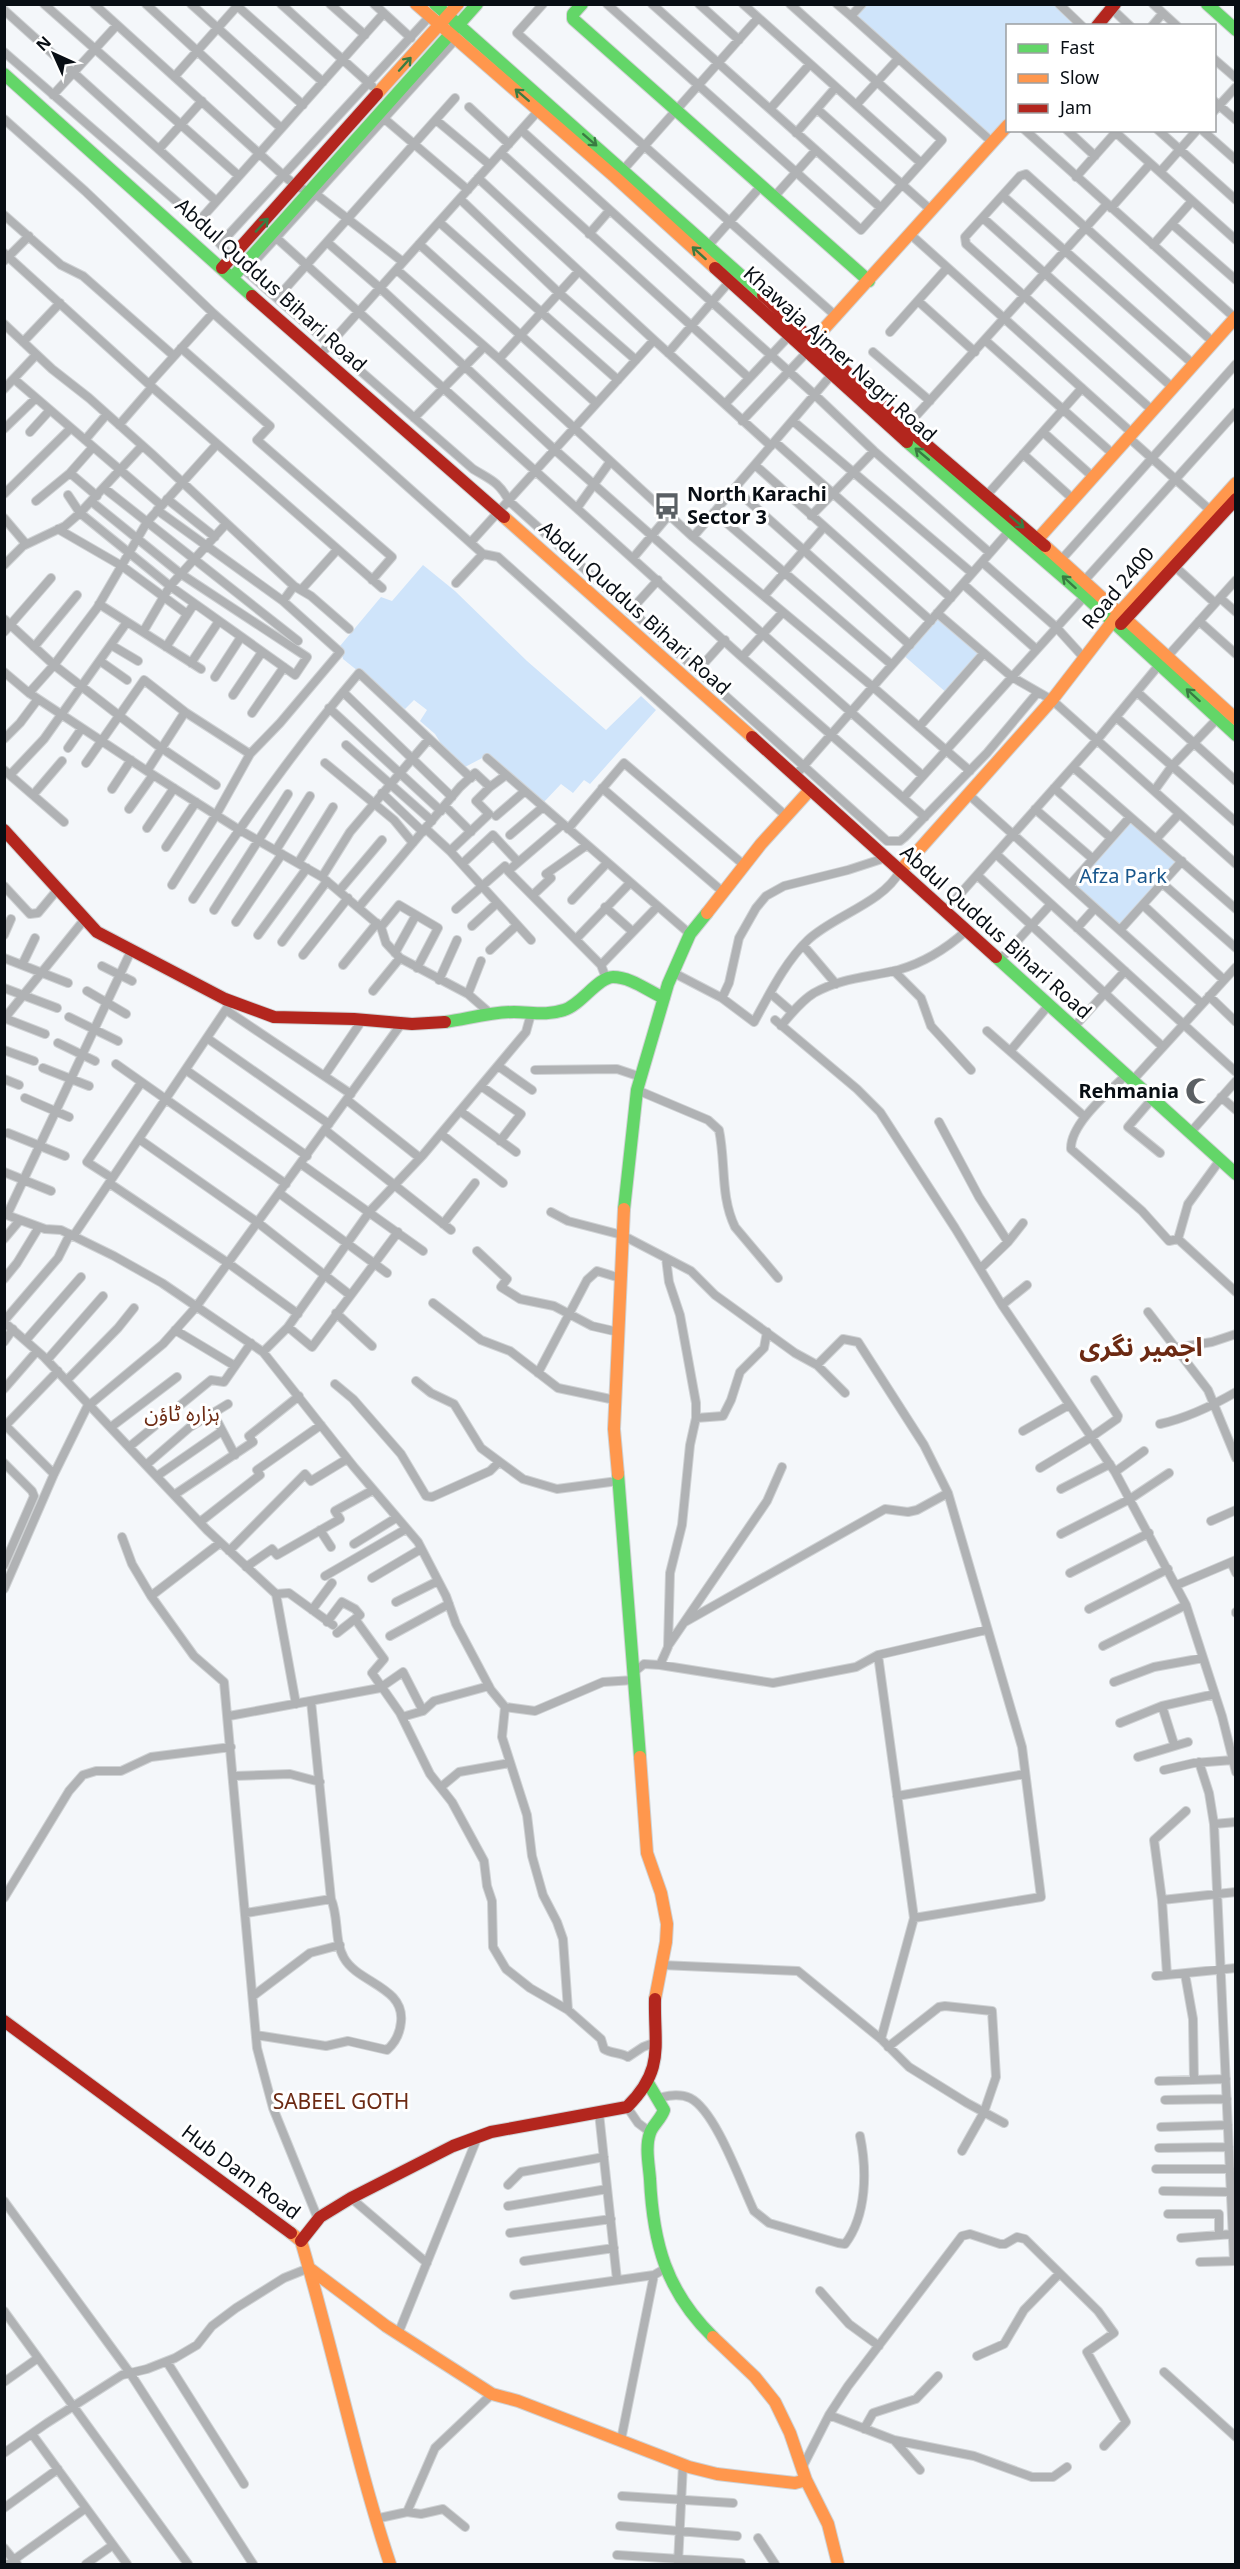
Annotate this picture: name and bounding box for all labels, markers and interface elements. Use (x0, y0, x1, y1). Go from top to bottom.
north arrow (24, 24, 84, 84)
legend (1006, 24, 1216, 132)
text: N (31, 31, 56, 56)
text: Fast (1060, 35, 1095, 59)
one-way arrow (398, 57, 412, 72)
text: Slow (1060, 65, 1099, 89)
one-way arrow (514, 89, 530, 102)
text: Jam (1058, 95, 1092, 119)
one-way arrow (581, 133, 597, 147)
street label: Abdul Quddus Bihari Road (170, 192, 373, 378)
one-way arrow (255, 218, 269, 233)
one-way arrow (692, 246, 707, 260)
street label: Khawaja Ajmer Nagri Road (738, 260, 943, 448)
one-way arrow (915, 447, 930, 461)
place label: North Karachi Sector 3 (687, 480, 827, 530)
bus stop icon: North Karachi Sector 3 (652, 491, 682, 521)
street label: Abdul Quddus Bihari Road (534, 515, 737, 701)
one-way arrow (1009, 515, 1024, 529)
street label: Road 2400 (1075, 541, 1160, 634)
one-way arrow (1062, 575, 1077, 589)
one-way arrow (1185, 688, 1200, 702)
street label: Abdul Quddus Bihari Road (895, 839, 1098, 1025)
park label: Afza Park (1079, 862, 1167, 889)
mosque icon: Rehmania (1184, 1076, 1214, 1106)
place label: Rehmania (1079, 1077, 1179, 1104)
district label: اجمیر نگری (1079, 1328, 1203, 1364)
district label: ہزارہ ٹاؤن (144, 1399, 220, 1427)
district label: SABEEL GOTH (273, 2087, 409, 2115)
street label: Hub Dam Road (176, 2118, 306, 2225)

